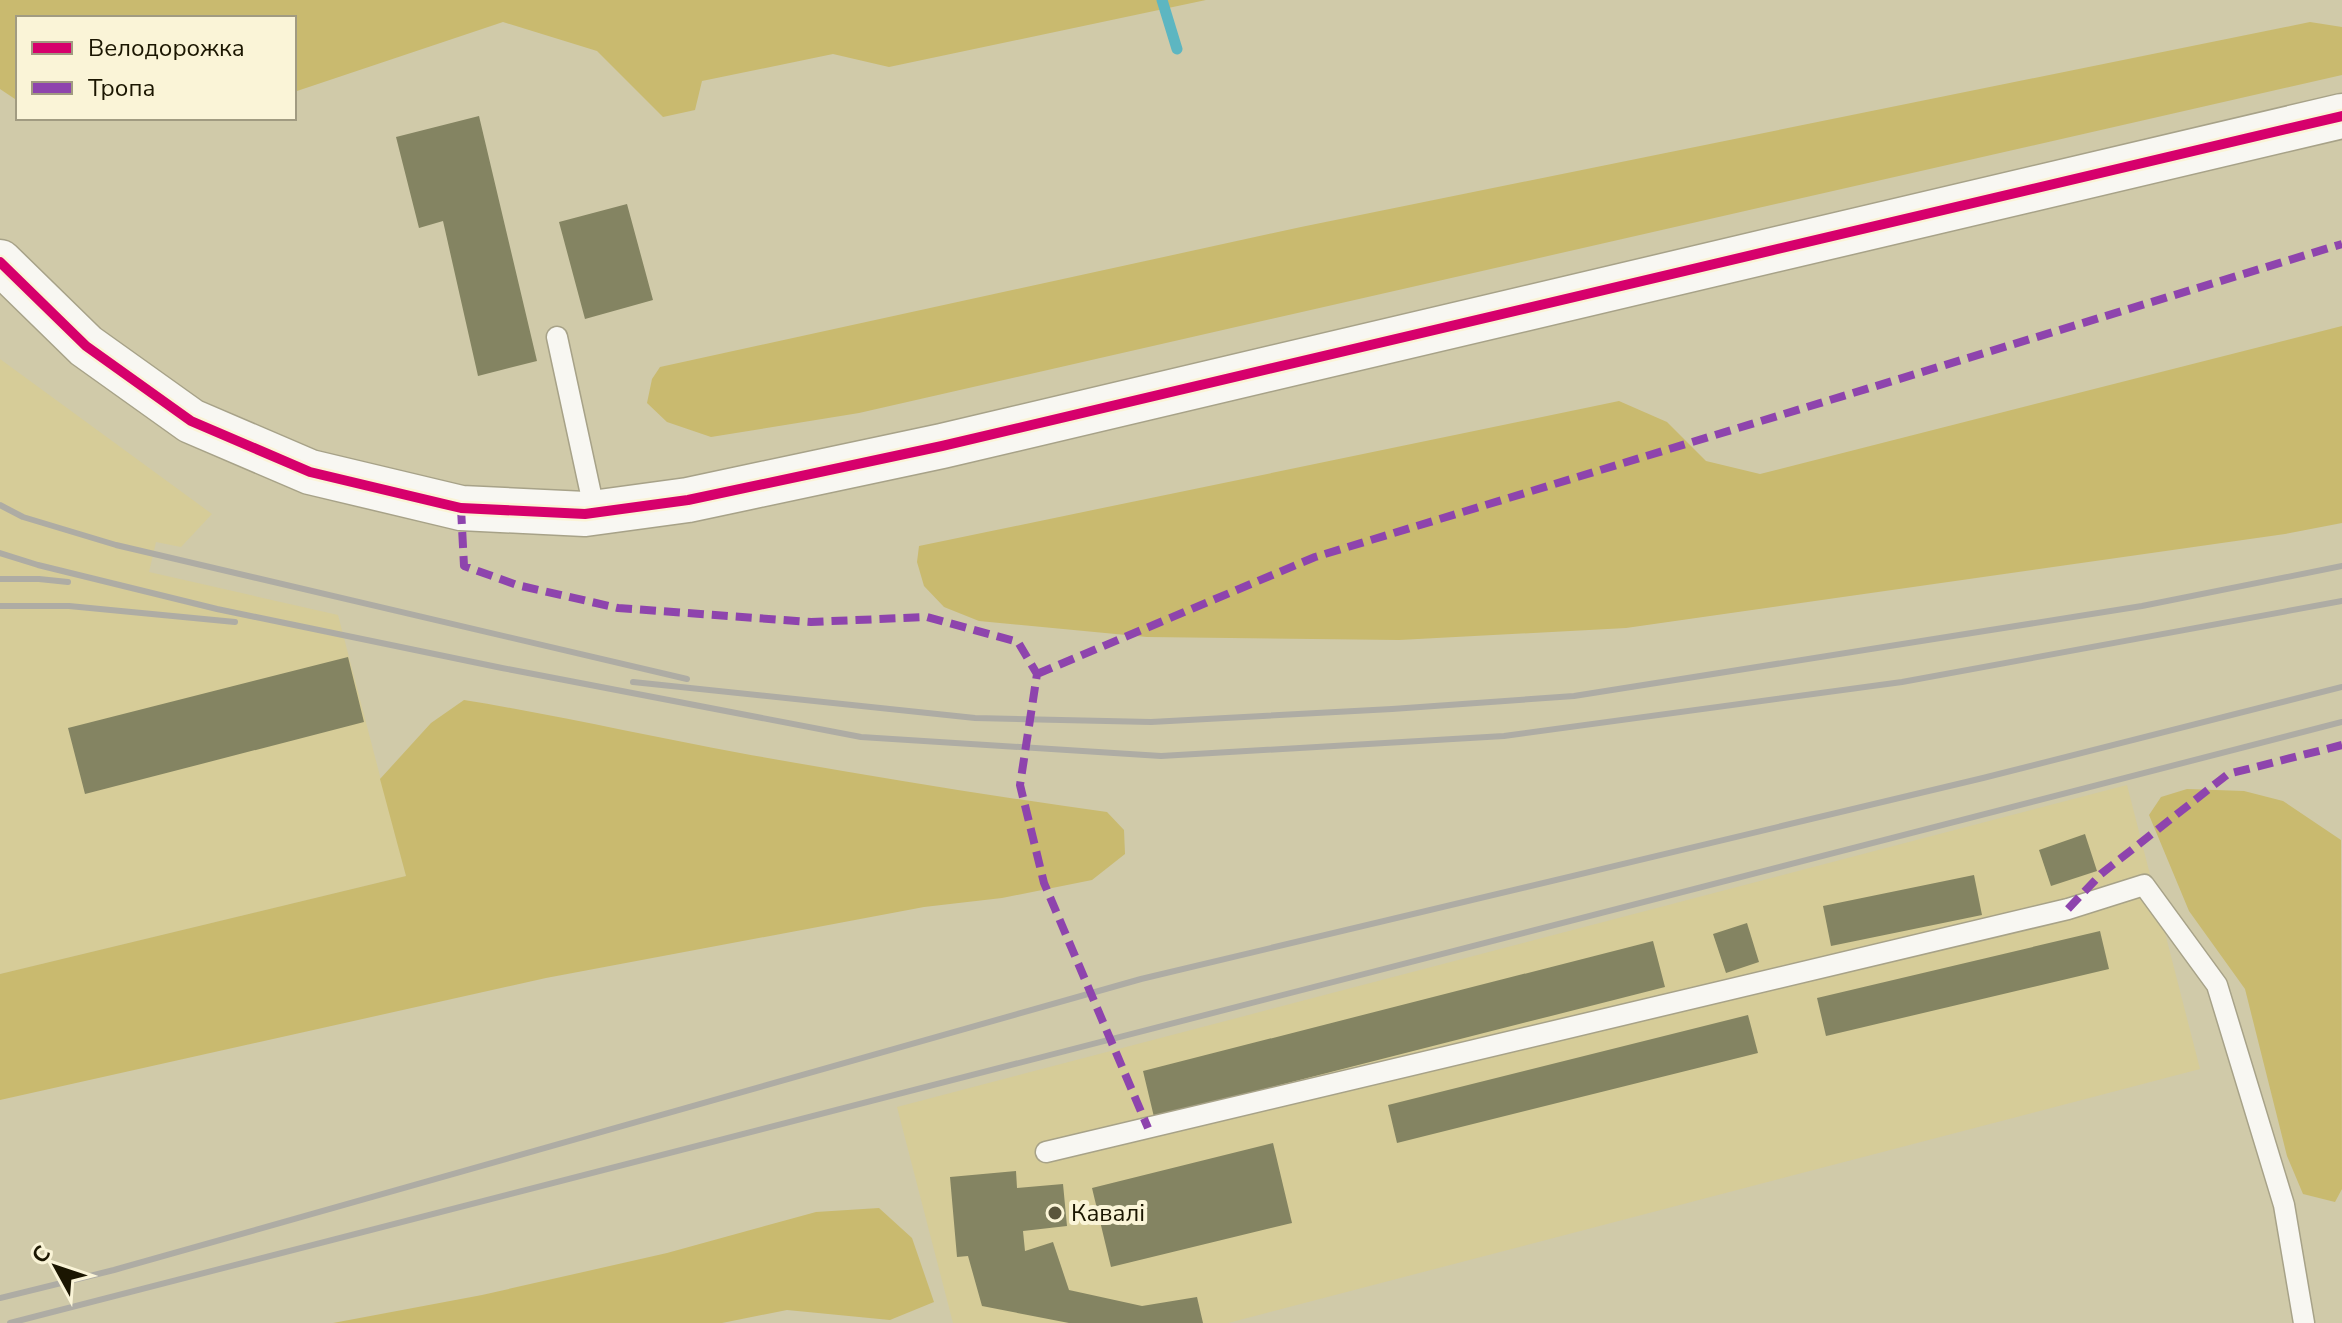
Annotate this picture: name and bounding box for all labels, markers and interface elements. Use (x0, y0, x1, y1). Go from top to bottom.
legend (16, 16, 296, 120)
text: Велодорожка (88, 32, 245, 64)
text: Тропа (88, 72, 155, 104)
place label: Кавалі (1071, 1197, 1145, 1229)
marker: Кавалі (1046, 1204, 1064, 1222)
north arrow (16, 1227, 96, 1307)
text: С (25, 1239, 58, 1270)

